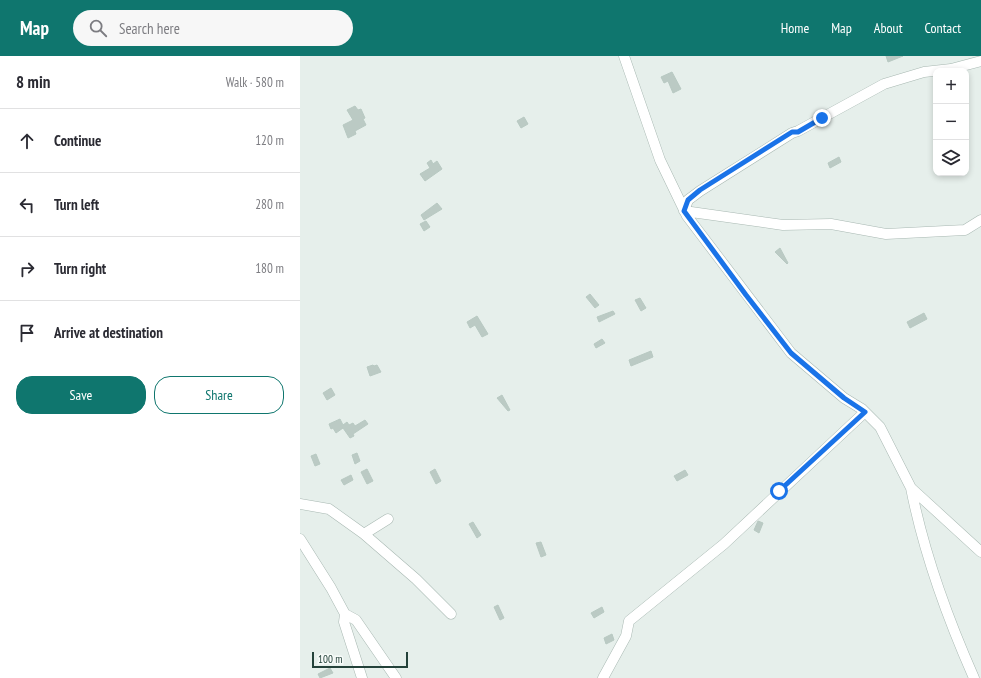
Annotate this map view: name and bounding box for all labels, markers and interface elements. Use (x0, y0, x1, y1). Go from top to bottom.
search box (73, 10, 353, 46)
text: Map (20, 16, 49, 40)
icon: search (87, 17, 109, 39)
text: Search here (119, 19, 180, 38)
text: Home (781, 19, 809, 37)
text: Map (831, 19, 852, 37)
text: About (874, 19, 903, 37)
text: Contact (925, 19, 961, 37)
map controls (933, 68, 969, 176)
button: + (933, 68, 969, 104)
text: 8 min (16, 71, 50, 93)
text: Walk · 580 m (226, 74, 284, 91)
button: − (933, 104, 969, 140)
route end (813, 109, 831, 127)
icon: ahead (16, 130, 38, 152)
text: Continue (54, 131, 101, 150)
text: 120 m (255, 132, 284, 149)
button: layers (933, 140, 969, 176)
icon: left (16, 194, 38, 216)
text: Turn left (54, 195, 99, 214)
text: 280 m (255, 196, 284, 213)
icon: right (16, 258, 38, 280)
text: Turn right (54, 259, 106, 278)
text: 180 m (255, 260, 284, 277)
icon: arrive (16, 322, 38, 344)
text: Arrive at destination (54, 323, 163, 342)
button: Save (16, 376, 146, 414)
button: Share (154, 376, 284, 414)
route start (770, 482, 788, 500)
scale bar (312, 650, 408, 669)
text: 100 m (318, 652, 342, 666)

